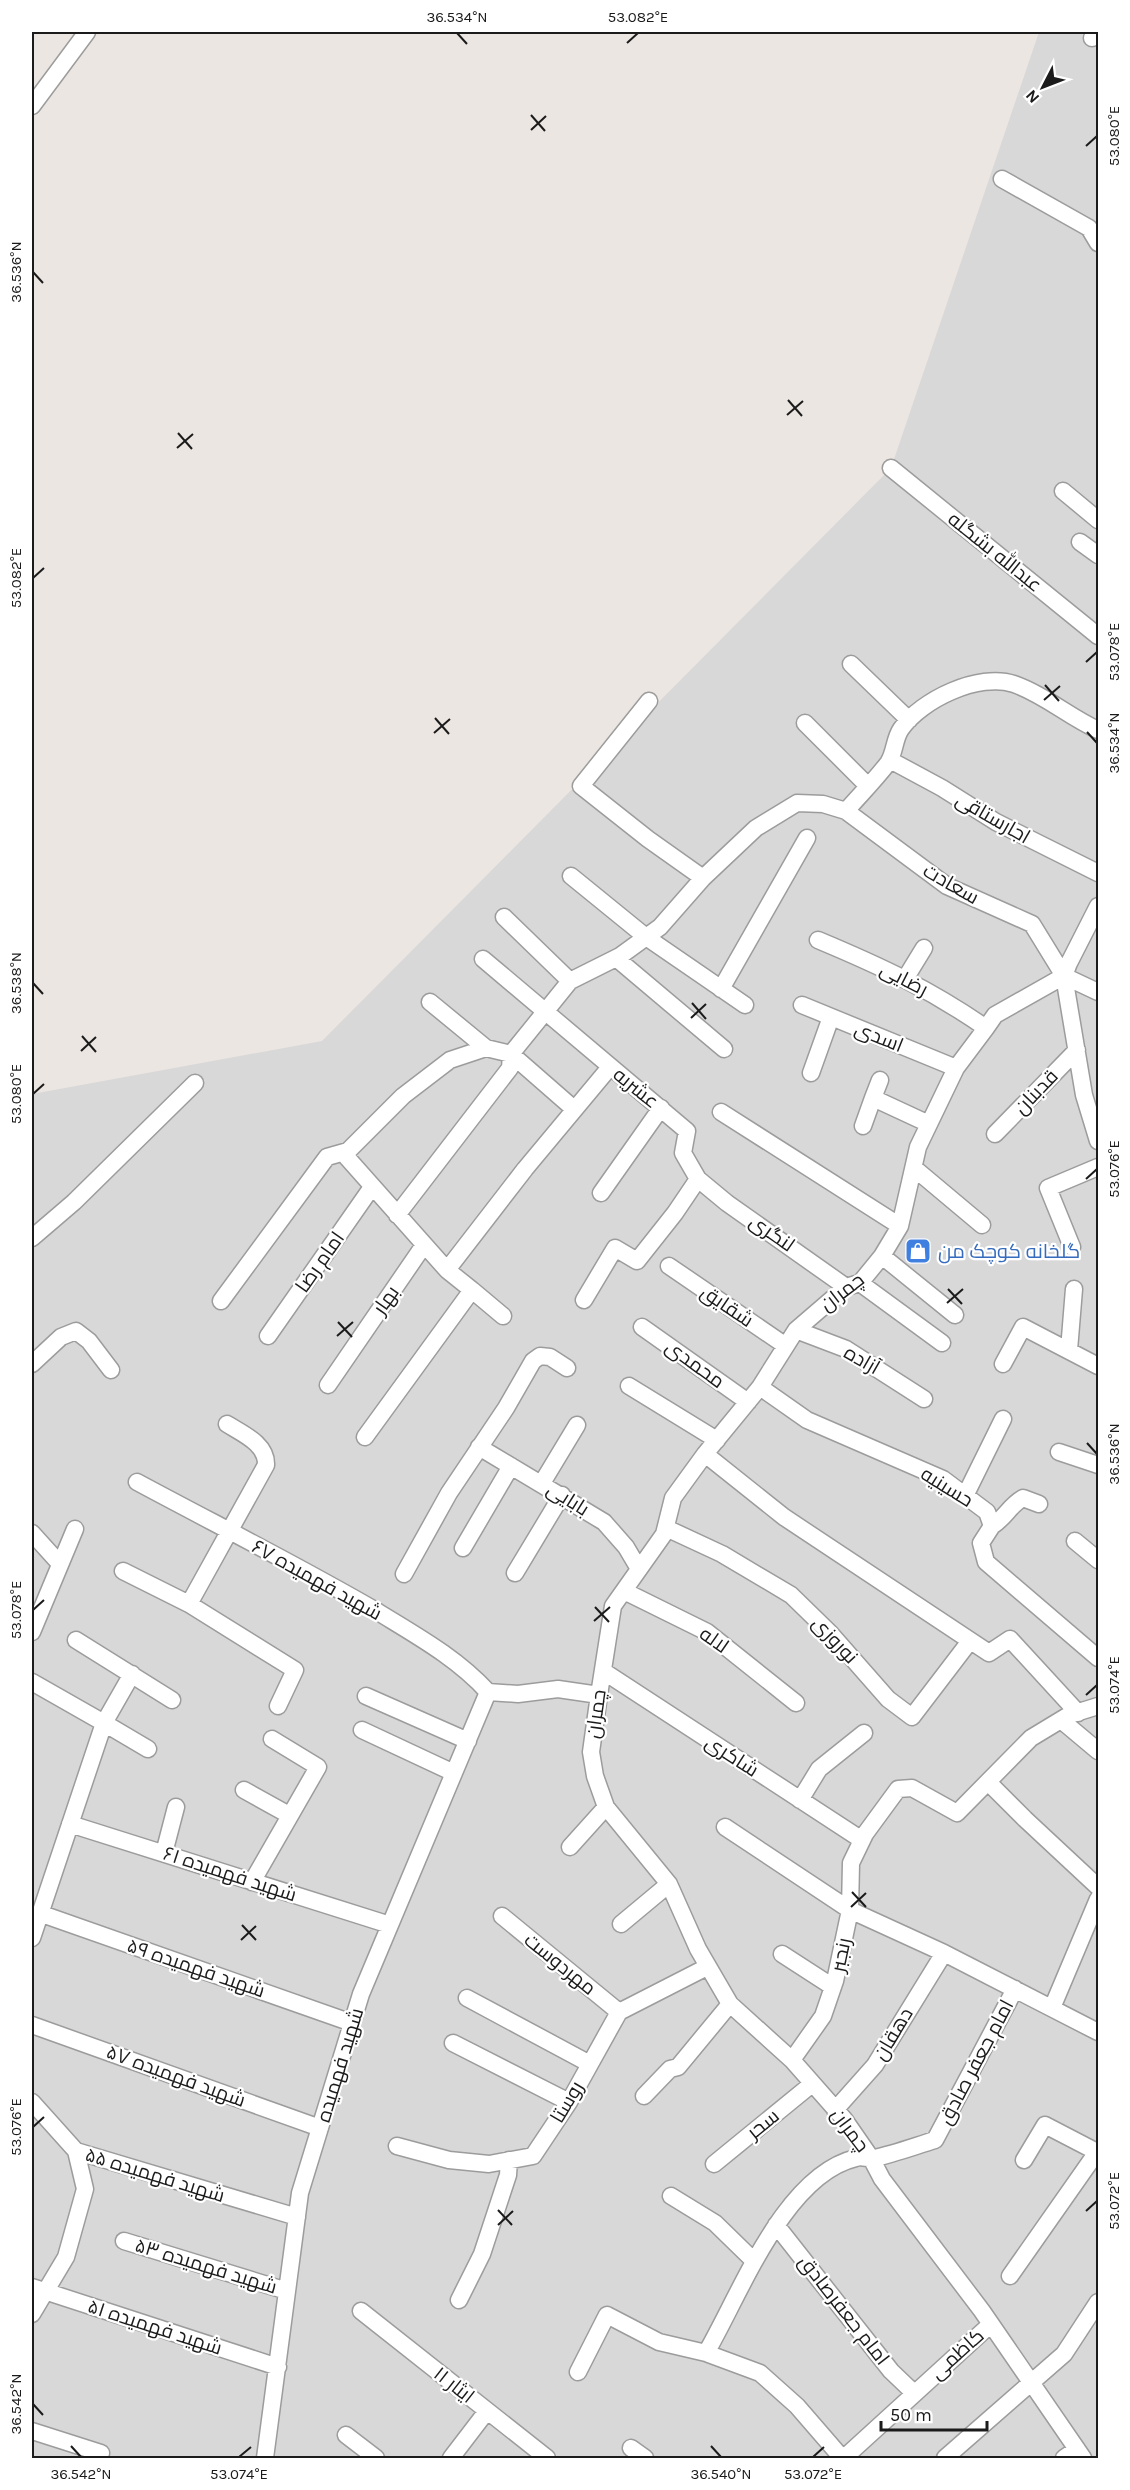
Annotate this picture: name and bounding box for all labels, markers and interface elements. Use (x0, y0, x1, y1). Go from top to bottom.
text: 36.534°N (426, 8, 488, 26)
text: 53.082°E (608, 8, 668, 26)
north arrow (1013, 57, 1073, 117)
text: N (1021, 86, 1043, 107)
text: 53.080°E (1105, 106, 1123, 166)
text: 36.536°N (7, 241, 25, 303)
street label: عبدالله بشگله (943, 506, 1048, 597)
text: 53.082°E (7, 548, 25, 608)
text: 53.078°E (1105, 623, 1123, 681)
text: 36.534°N (1105, 712, 1123, 774)
street label: اجارستاقی (951, 788, 1034, 849)
street label: سعادت (919, 859, 983, 909)
text: 36.538°N (7, 952, 25, 1014)
street label: رضایی (876, 957, 932, 1002)
street label: اسدی (851, 1017, 907, 1058)
street label: عشریه (609, 1063, 663, 1113)
text: 53.080°E (7, 1064, 25, 1124)
street label: قدبنان (1009, 1065, 1063, 1120)
text: 53.076°E (1105, 1140, 1123, 1198)
street label: لنگری (745, 1209, 799, 1257)
street label: امام رضا (291, 1227, 351, 1298)
shop icon: گلخانه کوچک من (903, 1236, 933, 1266)
place label: گلخانه کوچک من (938, 1240, 1080, 1264)
street label: چمران (815, 1268, 869, 1317)
street label: شقایق (696, 1280, 758, 1333)
street label: بهار (367, 1281, 405, 1320)
street label: محمدی (661, 1335, 729, 1394)
street label: آزاده (840, 1341, 884, 1380)
text: 36.536°N (1105, 1423, 1123, 1485)
street label: حسینیه (917, 1462, 977, 1512)
street label: بابایی (542, 1477, 593, 1522)
street label: شهید فهمیده ۶۷ (248, 1535, 386, 1626)
text: 53.078°E (7, 1581, 25, 1639)
street label: نوروزی (807, 1612, 863, 1669)
street label: لاله (695, 1622, 733, 1658)
text: 53.074°E (1105, 1656, 1123, 1714)
street label: چمران (581, 1688, 612, 1740)
street label: شاکری (701, 1730, 763, 1783)
street label: شهید فهمیده ۶۱ (160, 1842, 299, 1907)
street label: مهردوست (519, 1928, 600, 2001)
street label: شهید فهمیده ۵۹ (124, 1934, 268, 2003)
street label: رنجبر (826, 1936, 856, 1975)
street label: امام جعفر صادق (933, 1996, 1020, 2129)
street label: دهقان (868, 2003, 919, 2065)
street label: شهید فهمیده (312, 2005, 369, 2125)
street label: شهید فهمیده ۵۷ (103, 2040, 249, 2113)
street label: روستا (546, 2077, 588, 2127)
text: 53.076°E (7, 2098, 25, 2156)
street label: چمران (825, 2103, 874, 2157)
street label: سحر (742, 2104, 784, 2144)
street label: شهید فهمیده ۵۵ (82, 2143, 228, 2208)
text: 53.072°E (1105, 2172, 1123, 2230)
street label: شهید فهمیده ۵۳ (132, 2233, 280, 2299)
street label: امام جعفرصادق (792, 2250, 894, 2371)
street label: شهید فهمیده ۵۱ (85, 2294, 225, 2361)
street label: کاظمی (925, 2324, 989, 2385)
street label: ایثار ۱۱ (429, 2362, 479, 2408)
text: 36.542°N (7, 2373, 25, 2435)
scale bar (881, 2394, 988, 2432)
text: 50 m (890, 2404, 932, 2426)
text: 36.542°N (50, 2465, 112, 2483)
text: 53.074°E (210, 2465, 268, 2483)
text: 36.540°N (690, 2465, 752, 2483)
text: 53.072°E (784, 2465, 842, 2483)

